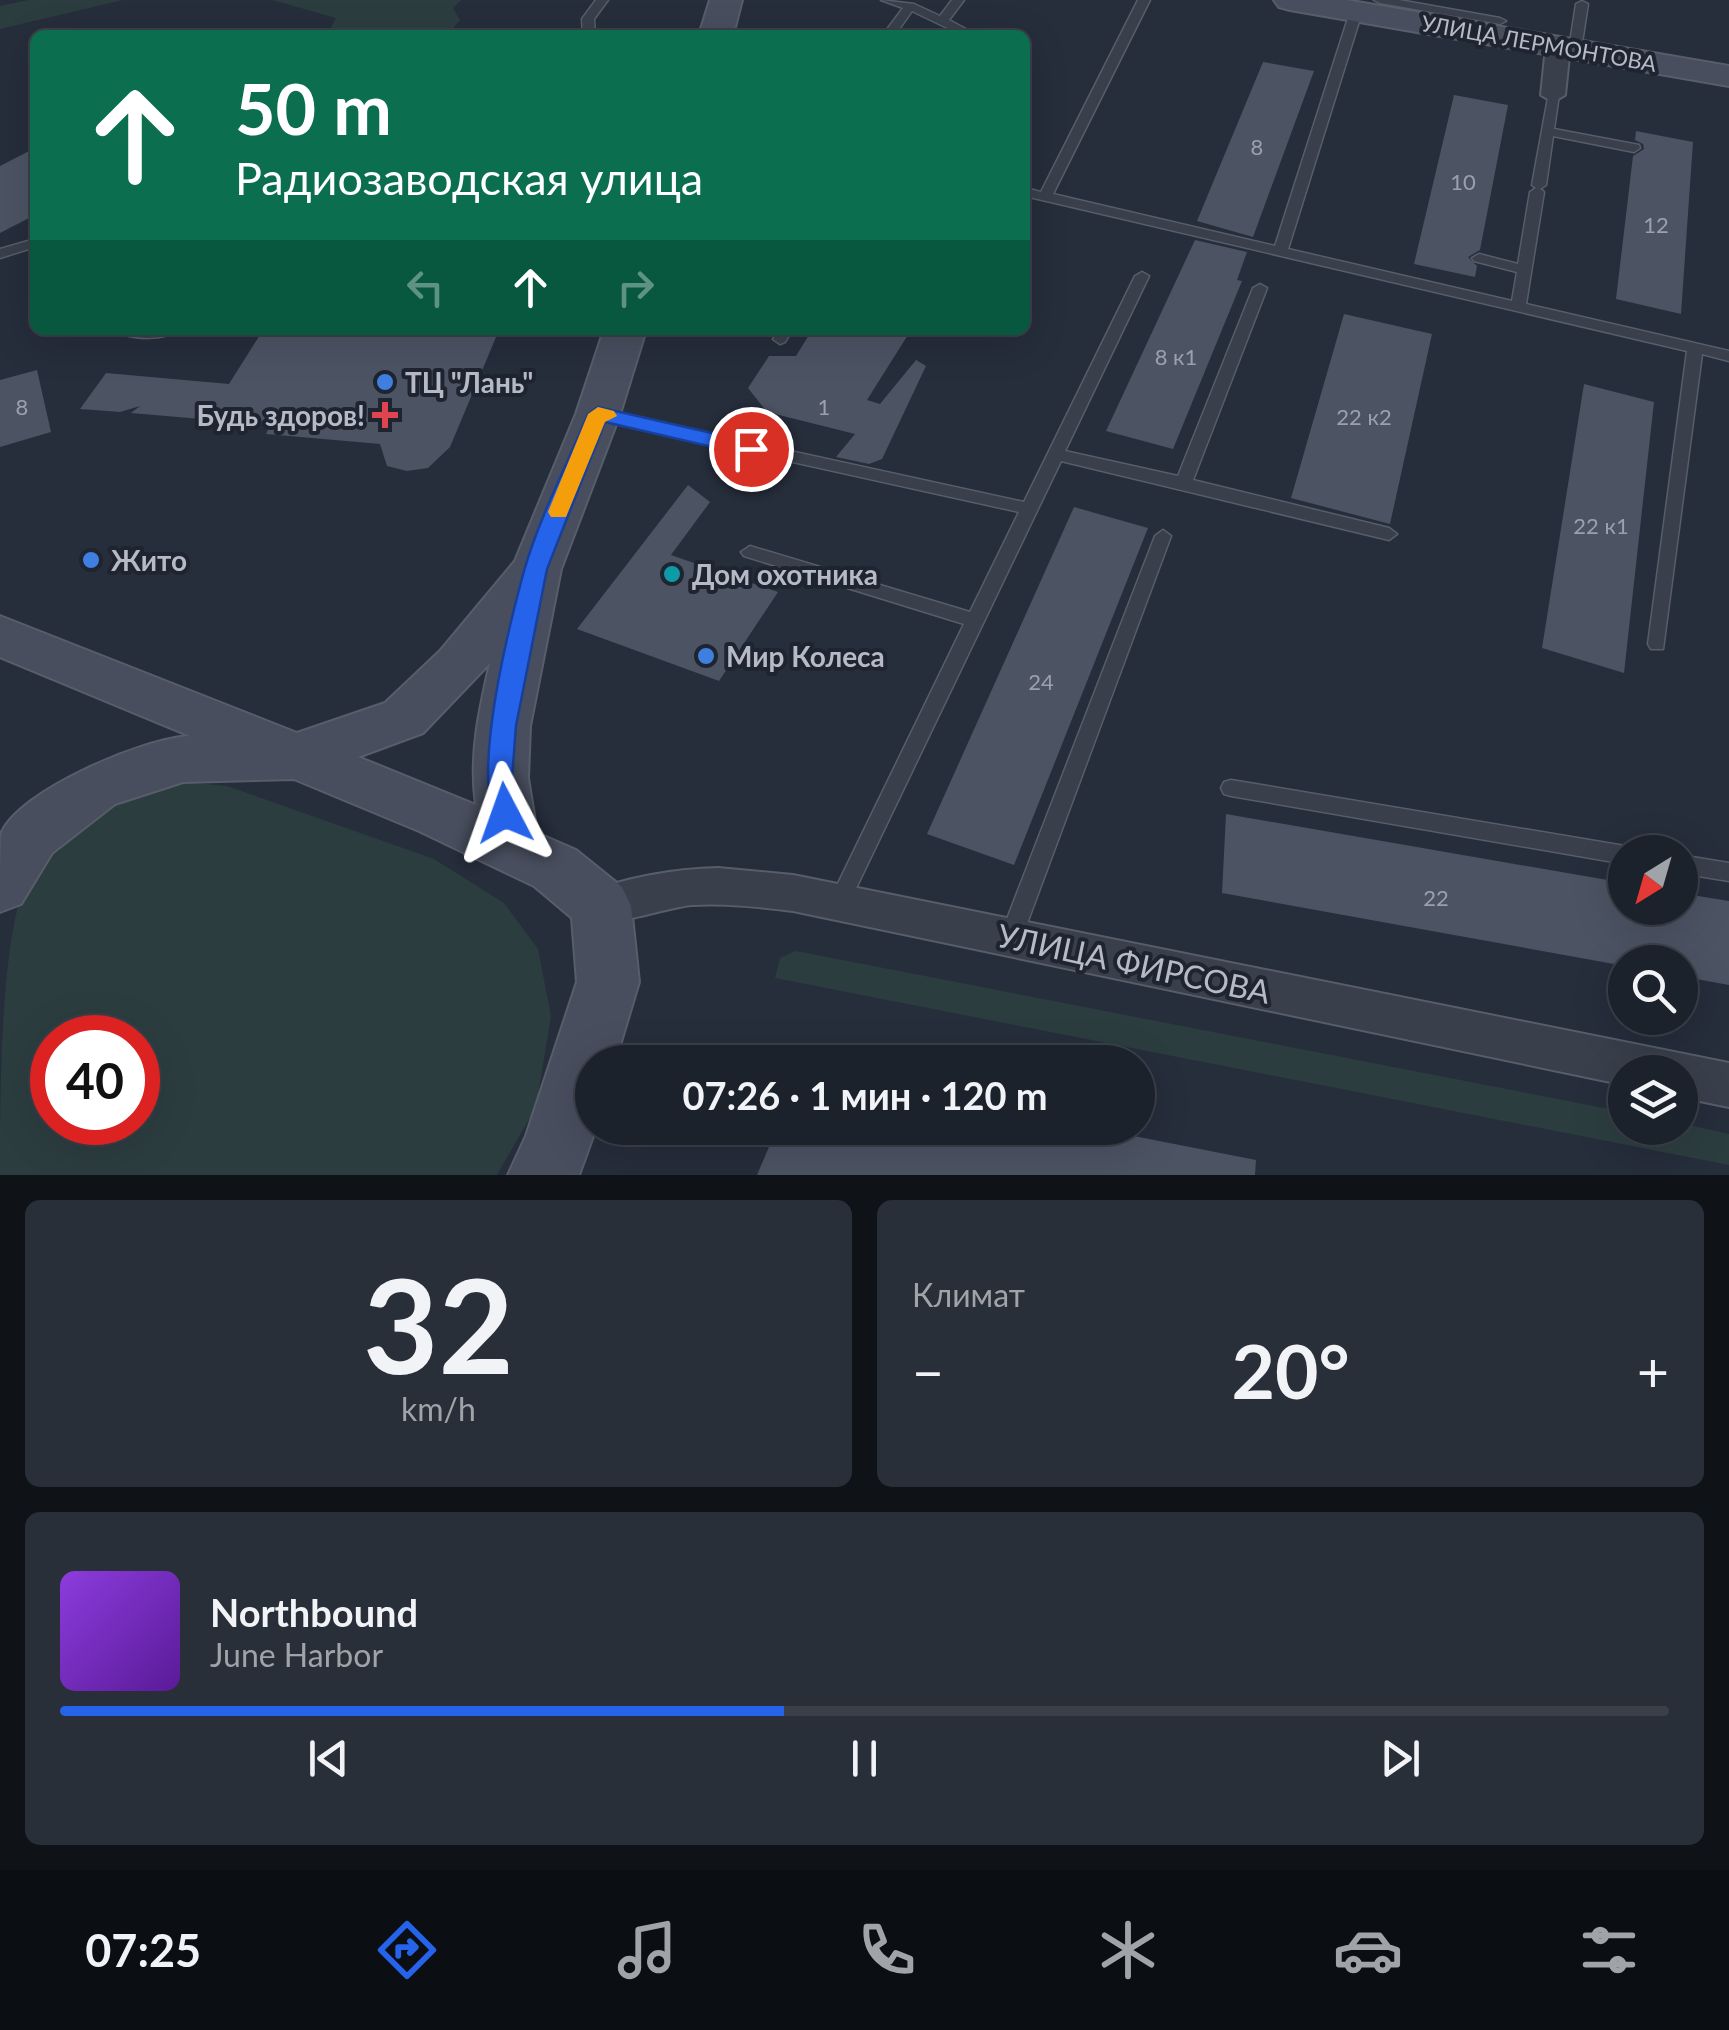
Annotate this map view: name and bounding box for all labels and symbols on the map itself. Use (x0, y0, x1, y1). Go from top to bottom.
street label: УЛИЦА ЛЕРМОНТОВА (1419, 9, 1659, 77)
house number: 8 (1251, 133, 1263, 160)
house number: 10 (1450, 168, 1476, 195)
house number: 12 (1643, 211, 1669, 238)
house number: 8 к1 (1155, 343, 1197, 370)
place label: ТЦ "Лань" (405, 365, 533, 399)
marker: ТЦ "Лань" (374, 371, 396, 393)
house number: 8 (16, 393, 28, 420)
house number: 1 (818, 393, 830, 420)
place label: Будь здоров! (196, 398, 365, 432)
house number: 22 к2 (1336, 403, 1392, 430)
marker: Будь здоров! (374, 404, 396, 426)
pin (709, 407, 794, 492)
house number: 22 к1 (1573, 512, 1629, 539)
place label: Жито (111, 543, 187, 577)
marker: Жито (80, 549, 102, 571)
place label: Дом охотника (692, 557, 878, 591)
marker: Дом охотника (661, 563, 683, 585)
place label: Мир Колеса (726, 639, 885, 673)
marker: Мир Колеса (695, 645, 717, 667)
house number: 24 (1028, 668, 1054, 695)
position arrow (453, 761, 557, 865)
north arrow (1608, 835, 1698, 925)
house number: 22 (1423, 884, 1449, 911)
street label: УЛИЦА ФИРСОВА (994, 915, 1274, 1011)
speed limit sign: 40 (30, 1015, 160, 1145)

